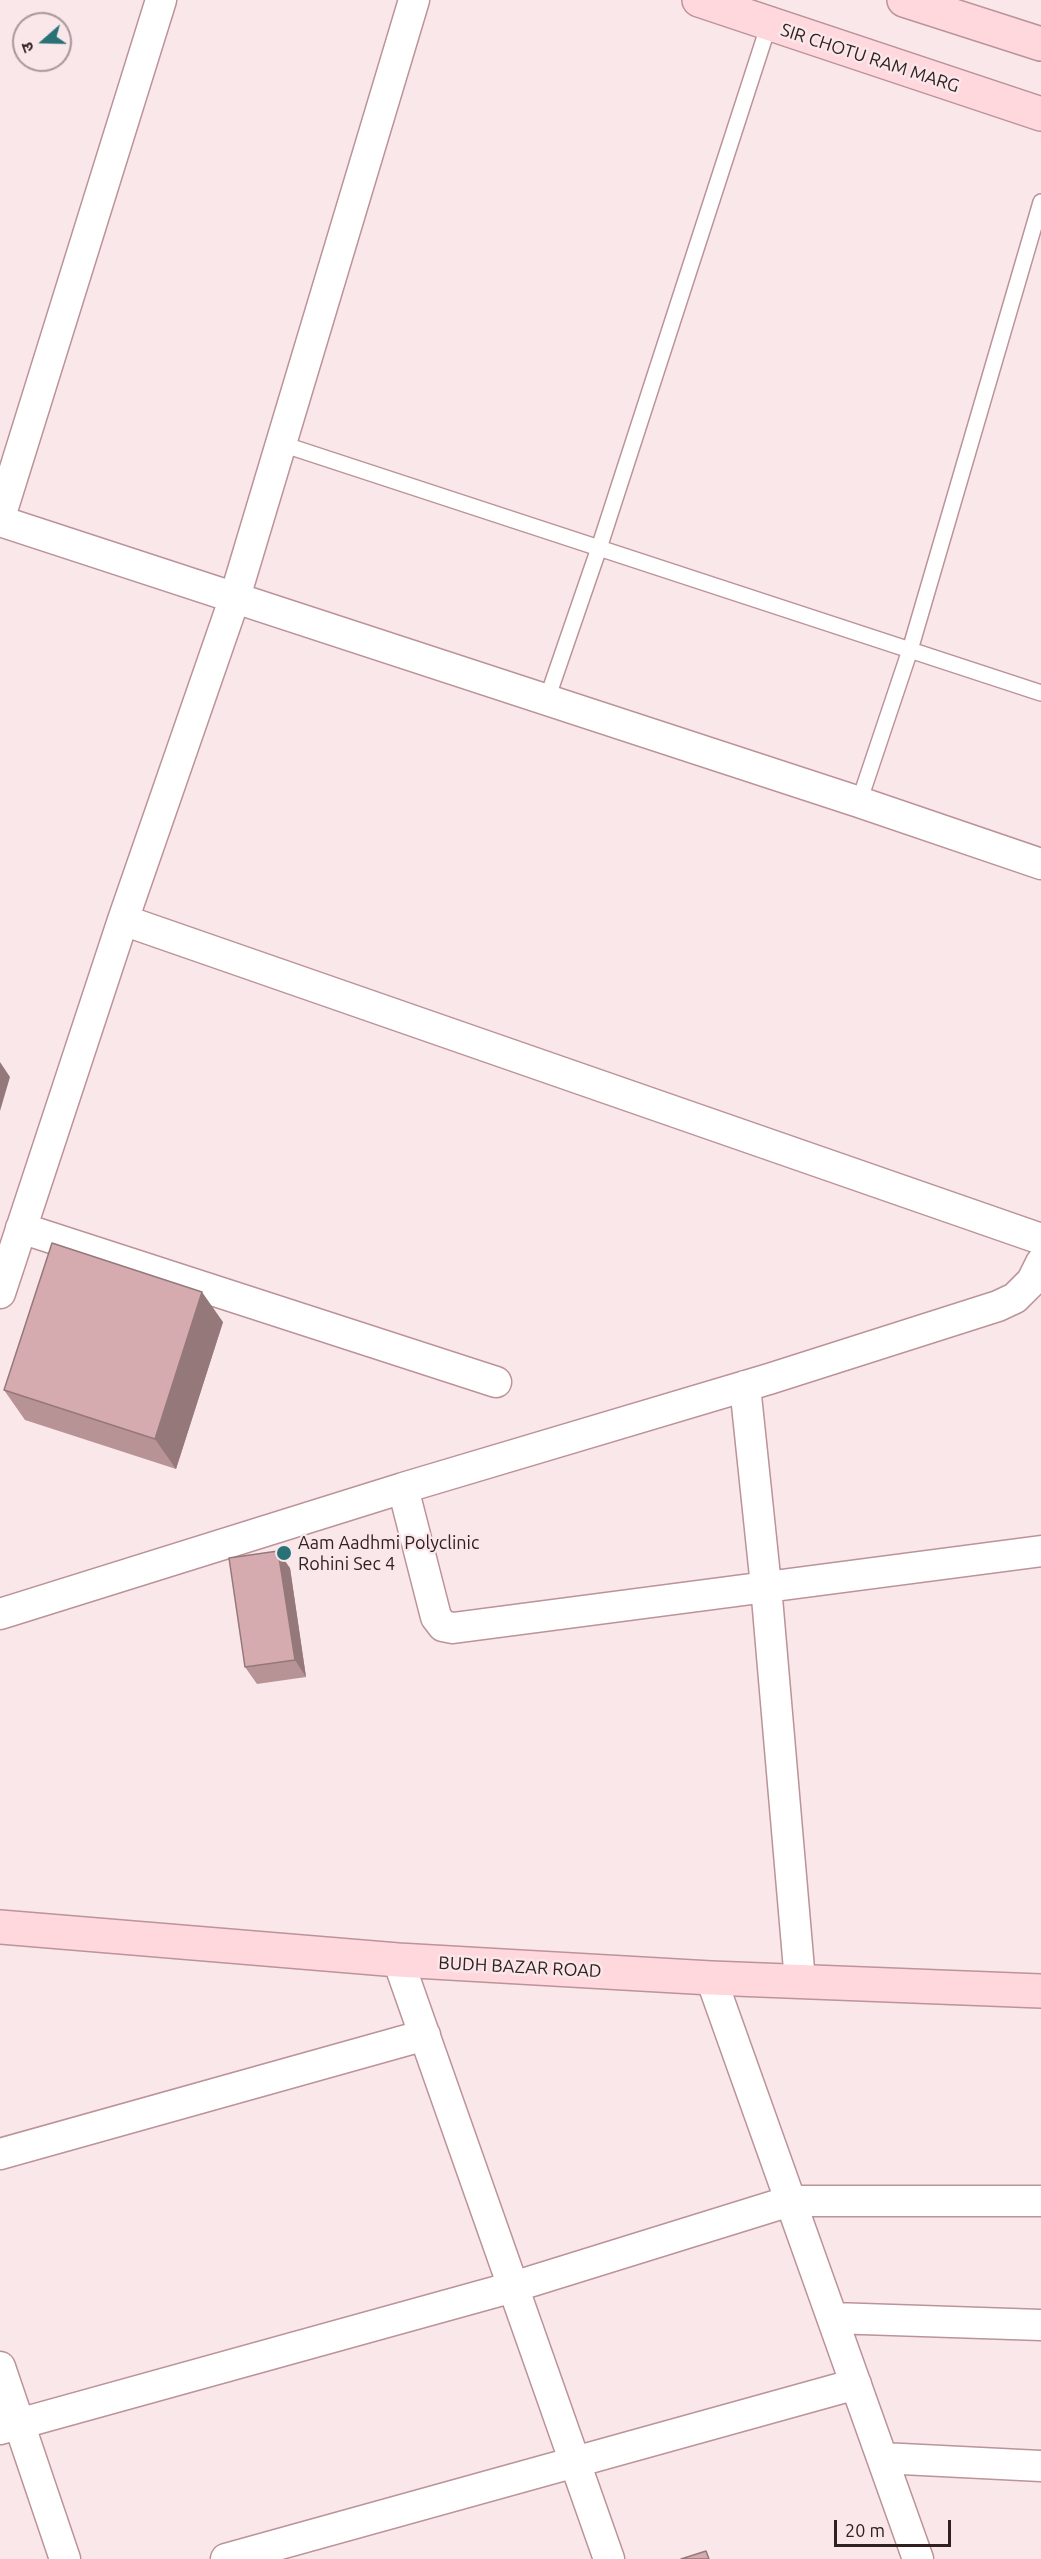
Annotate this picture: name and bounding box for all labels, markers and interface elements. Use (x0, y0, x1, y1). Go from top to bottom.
north arrow (12, 12, 72, 72)
street label: SIR CHOTU RAM MARG (778, 19, 962, 97)
text: उ (17, 40, 37, 55)
place label: Aam Aadhmi Polyclinic Rohini Sec 4 (298, 1532, 479, 1574)
marker: Aam Aadhmi Polyclinic Rohini Sec 4 (275, 1544, 293, 1562)
street label: BUDH BAZAR ROAD (438, 1952, 602, 1982)
scale bar (837, 2508, 954, 2546)
text: 20 m (845, 2520, 885, 2540)

